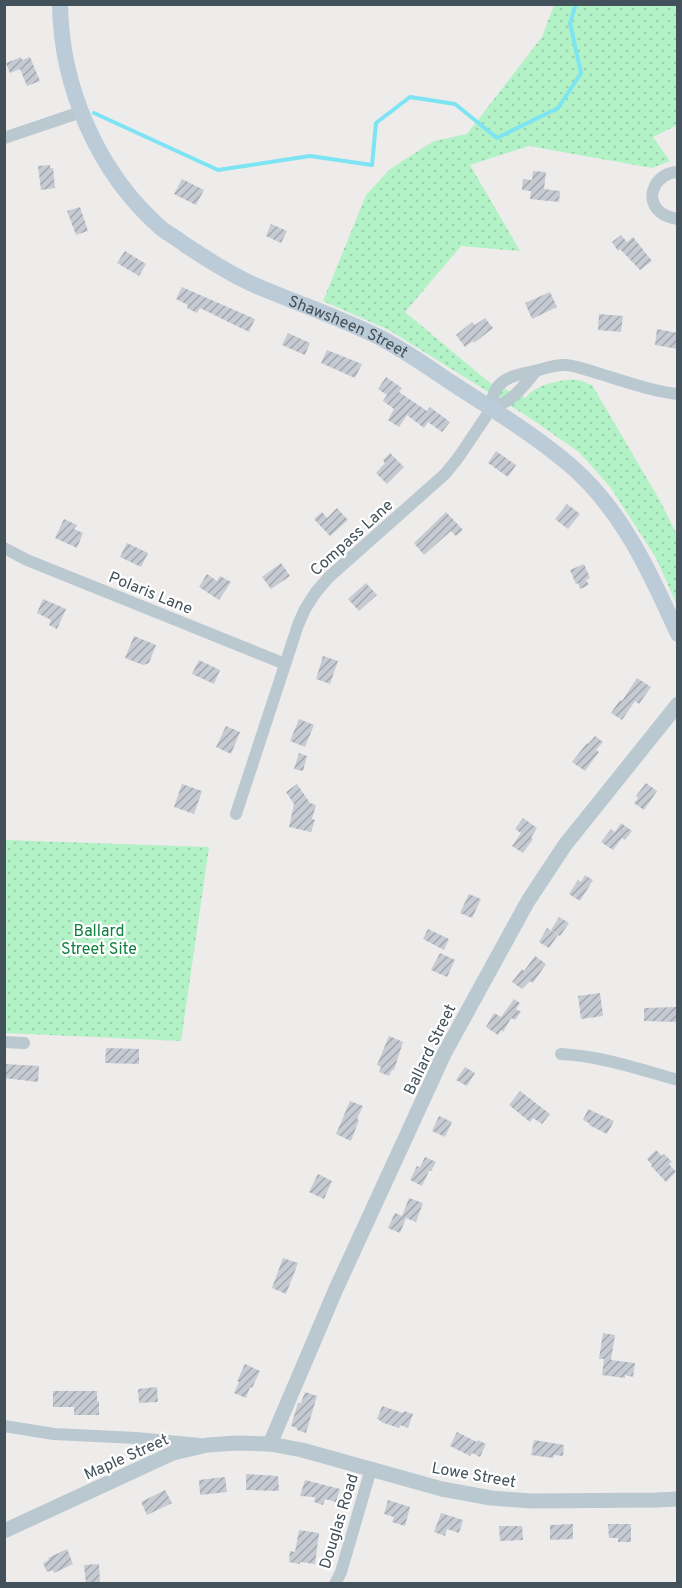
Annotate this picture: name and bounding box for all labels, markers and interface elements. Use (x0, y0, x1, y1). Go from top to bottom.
street label: Shawsheen Street (285, 292, 411, 363)
street label: Compass Lane (307, 496, 398, 581)
street label: Polaris Lane (105, 568, 195, 620)
park label: Ballard Street Site (61, 922, 137, 960)
street label: Ballard Street (400, 1001, 461, 1099)
street label: Maple Street (81, 1430, 172, 1485)
street label: Lowe Street (430, 1459, 517, 1493)
street label: Douglas Road (316, 1472, 364, 1572)

